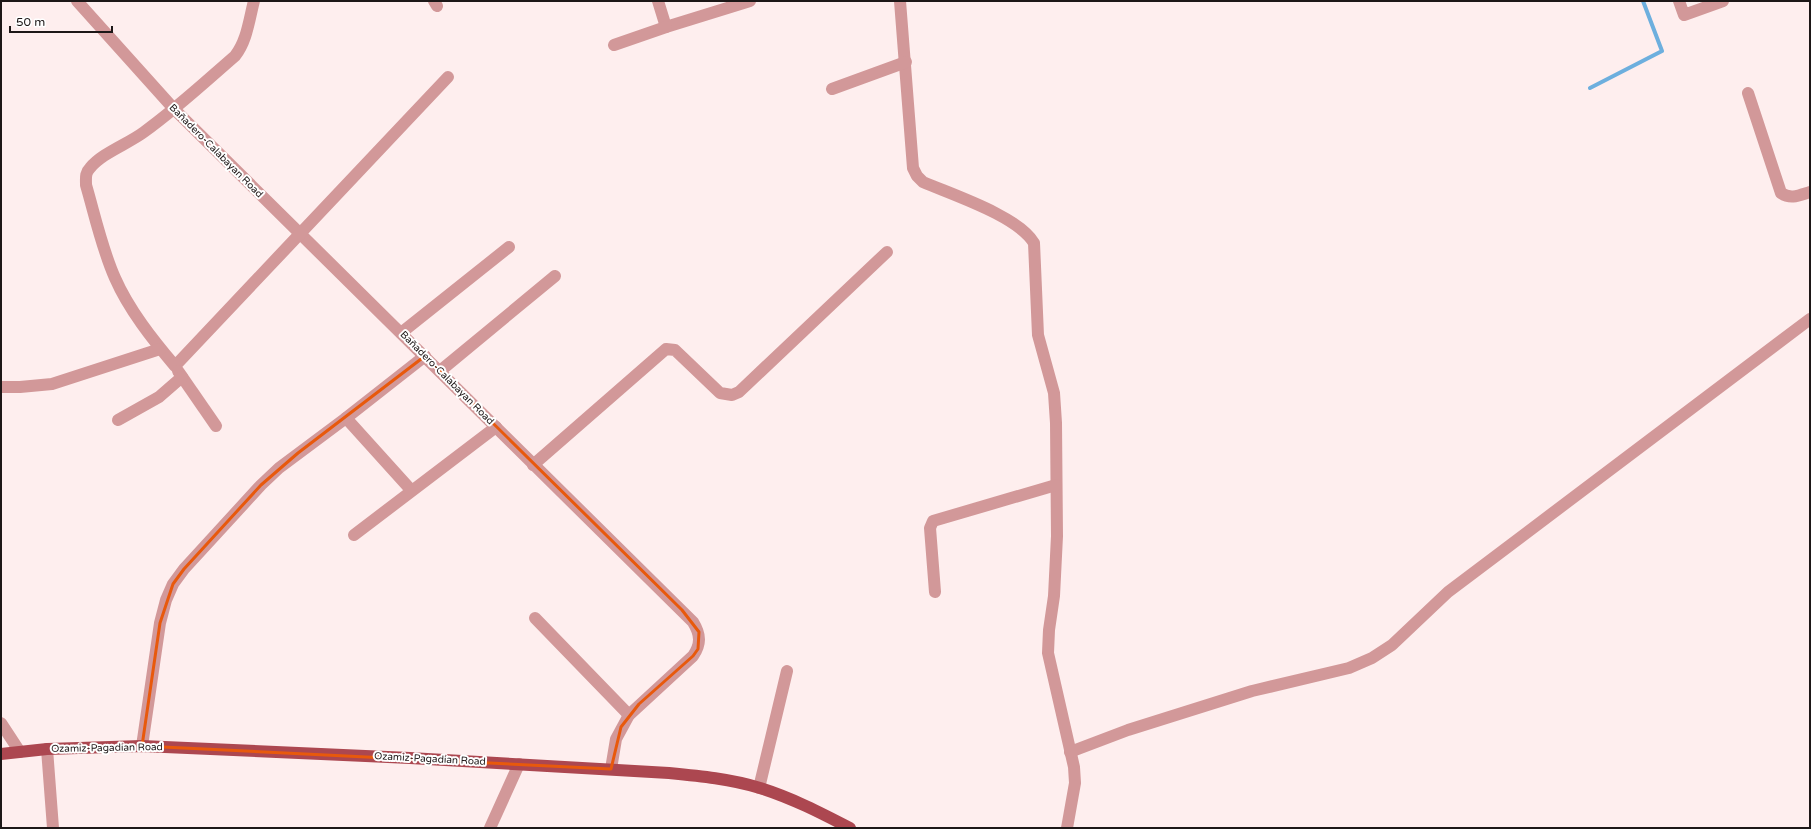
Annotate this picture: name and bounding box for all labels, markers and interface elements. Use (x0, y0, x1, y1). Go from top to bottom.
scale bar (10, 8, 112, 34)
text: 50 m (16, 15, 45, 29)
street label: Bañadero-Calabayan Road (167, 102, 265, 200)
street label: Bañadero-Calabayan Road (398, 329, 496, 427)
street label: Ozamiz-Pagadian Road (51, 741, 163, 755)
street label: Ozamiz-Pagadian Road (374, 750, 486, 768)

